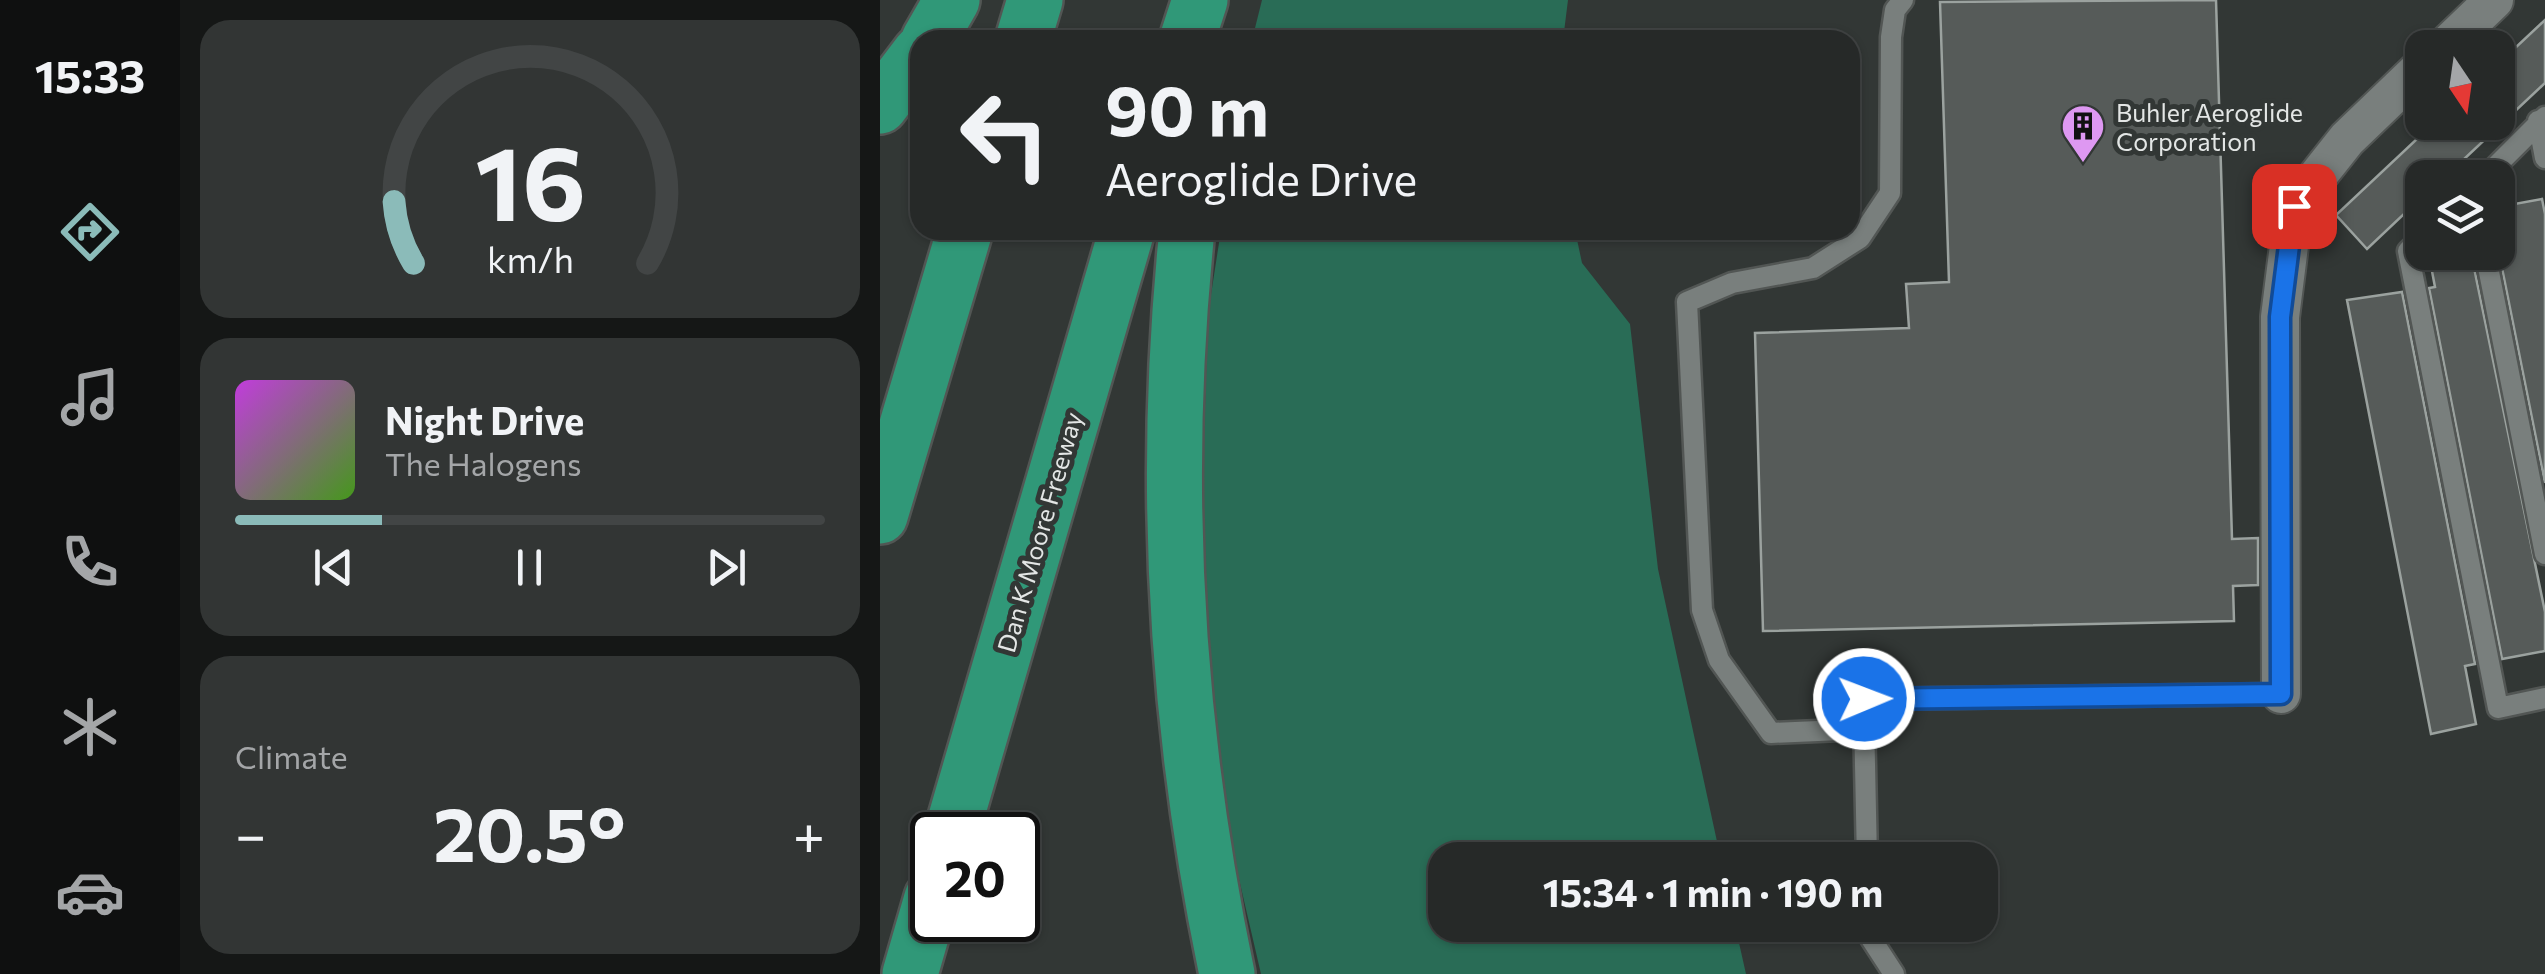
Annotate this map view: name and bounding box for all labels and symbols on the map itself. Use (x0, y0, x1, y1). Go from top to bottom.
north arrow (2405, 30, 2515, 140)
place label: Buhler Aeroglide Corporation (2116, 97, 2303, 156)
building icon: Buhler Aeroglide Corporation (2060, 103, 2106, 164)
pin (2252, 164, 2337, 249)
street label: Dan K Moore Freeway (990, 408, 1088, 656)
position arrow (1812, 647, 1916, 751)
speed limit sign: 20 (910, 812, 1040, 942)

